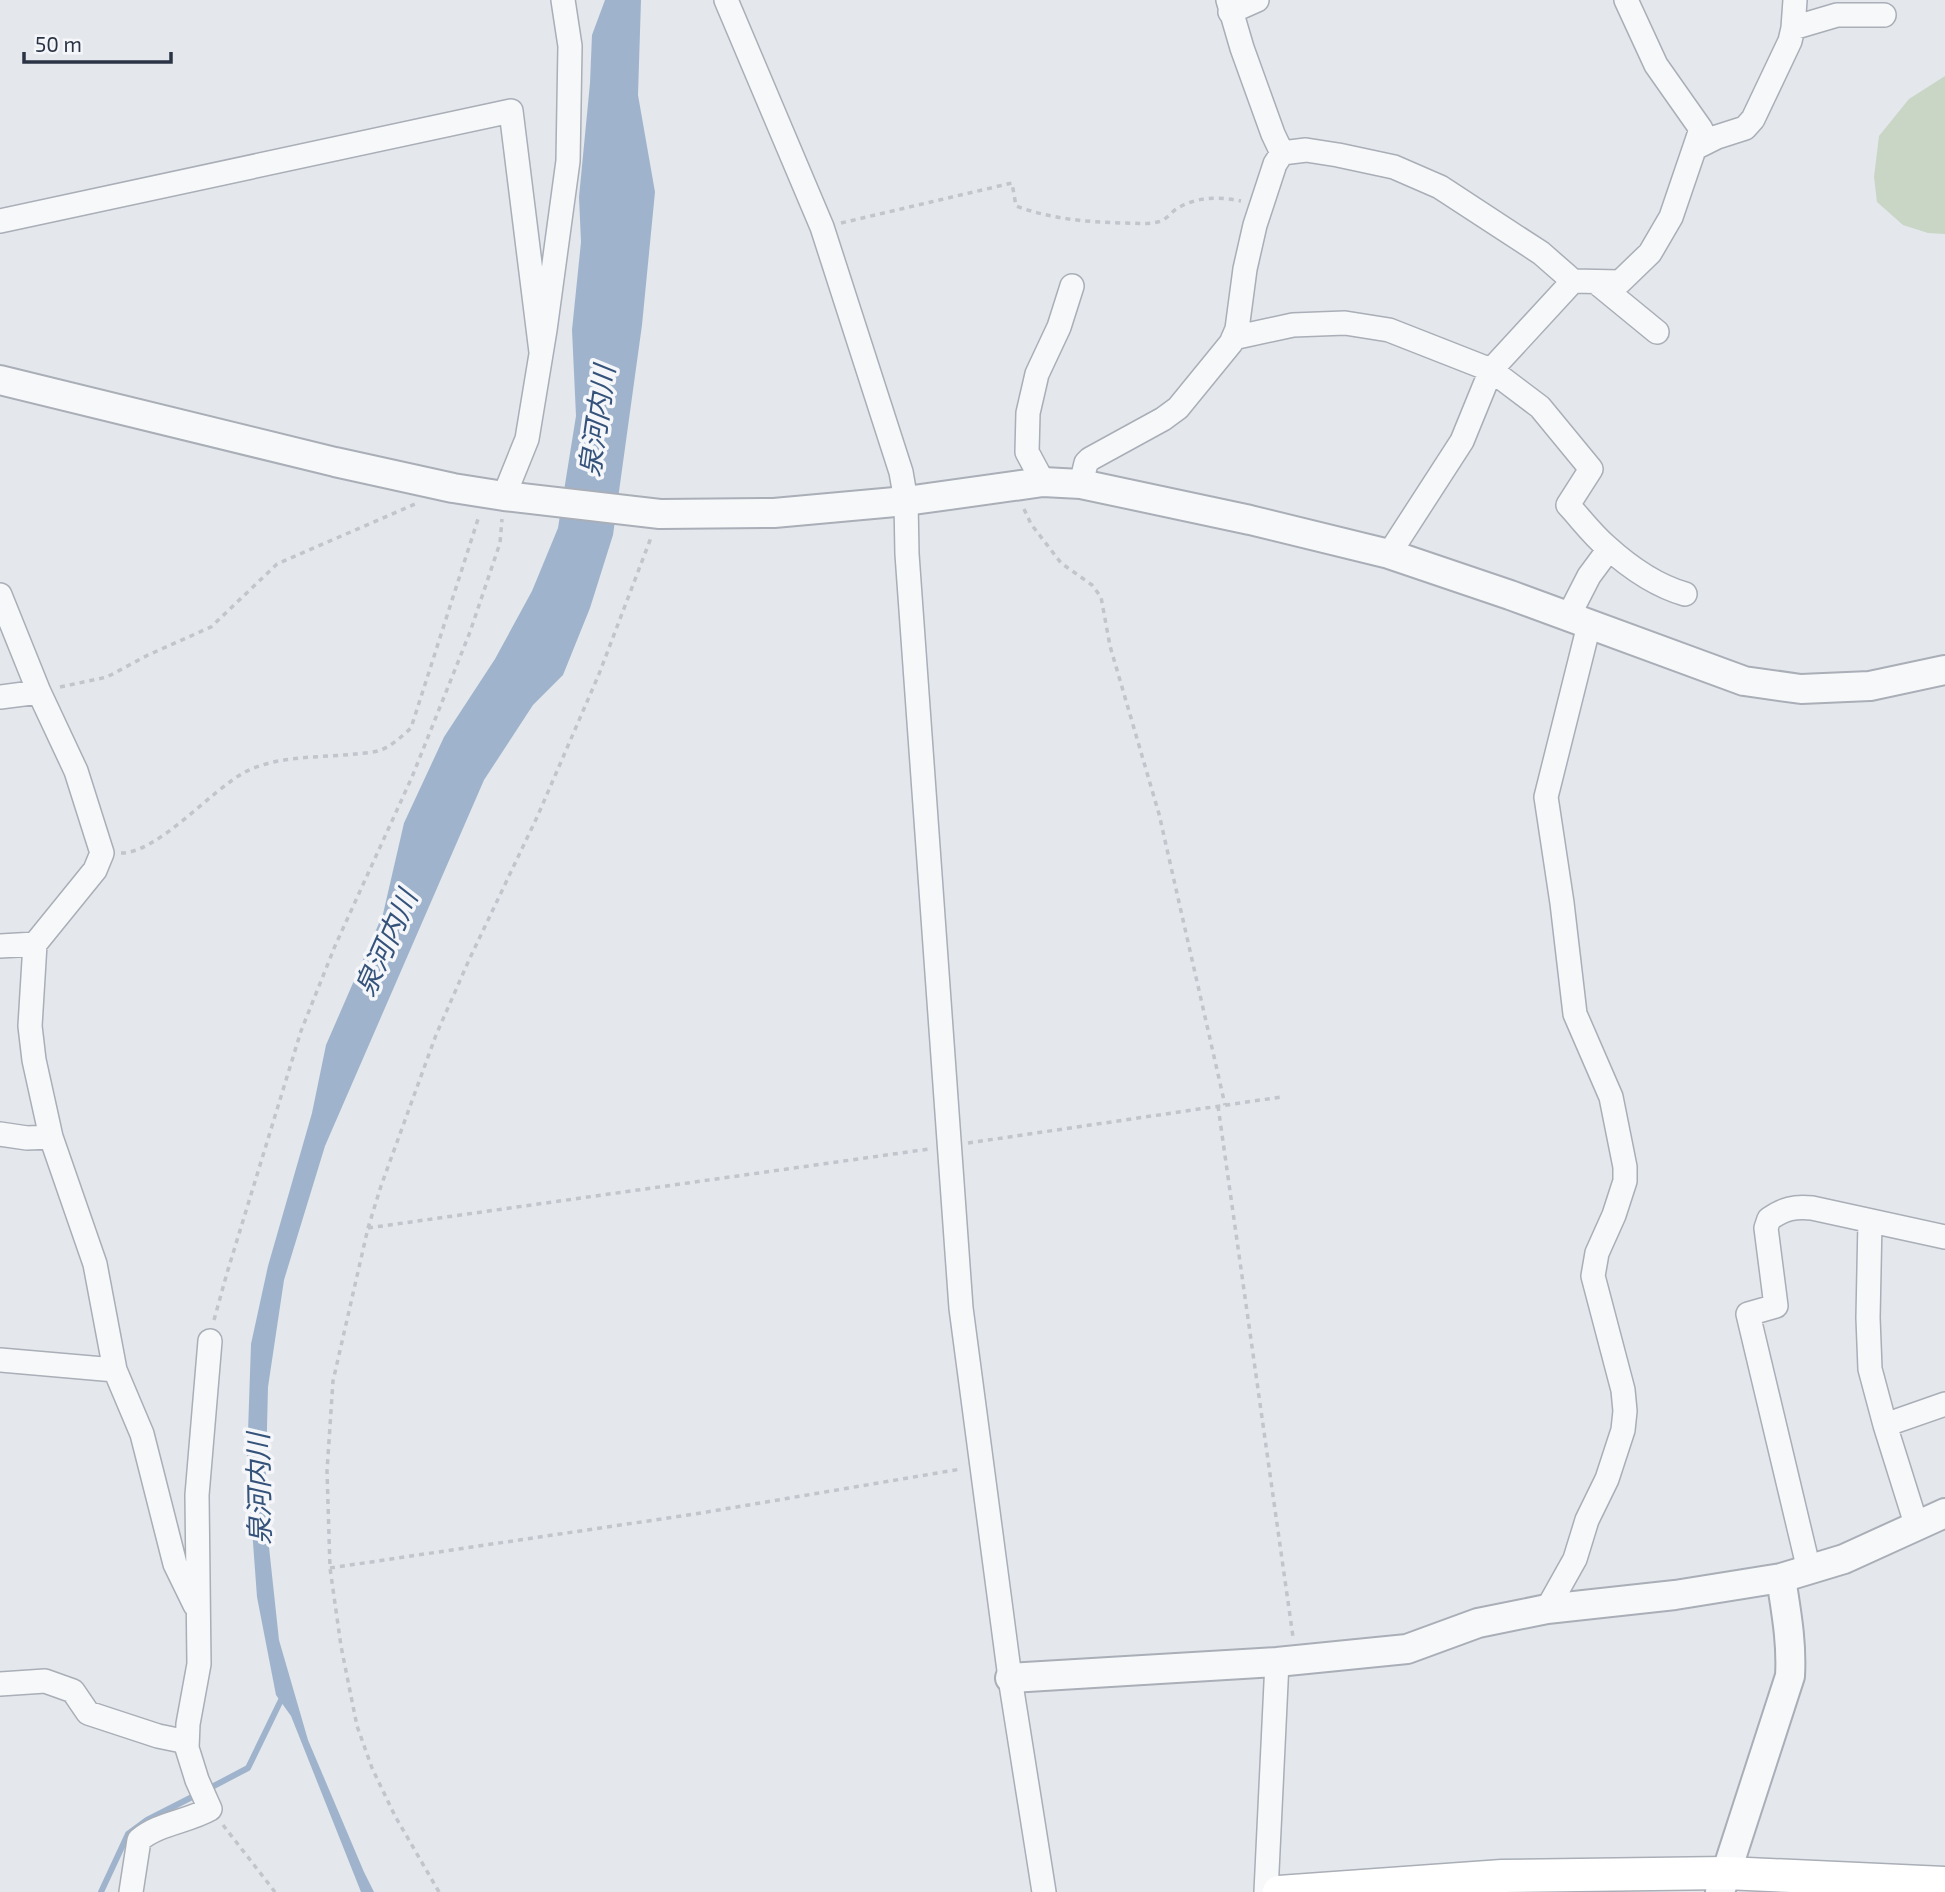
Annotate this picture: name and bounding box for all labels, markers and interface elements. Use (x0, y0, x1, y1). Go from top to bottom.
scale bar (24, 21, 172, 65)
text: 50 m (35, 31, 82, 56)
water label: 泉河内川 (571, 360, 621, 479)
water label: 泉河内川 (347, 882, 425, 1001)
water label: 泉河内川 (240, 1430, 276, 1545)

